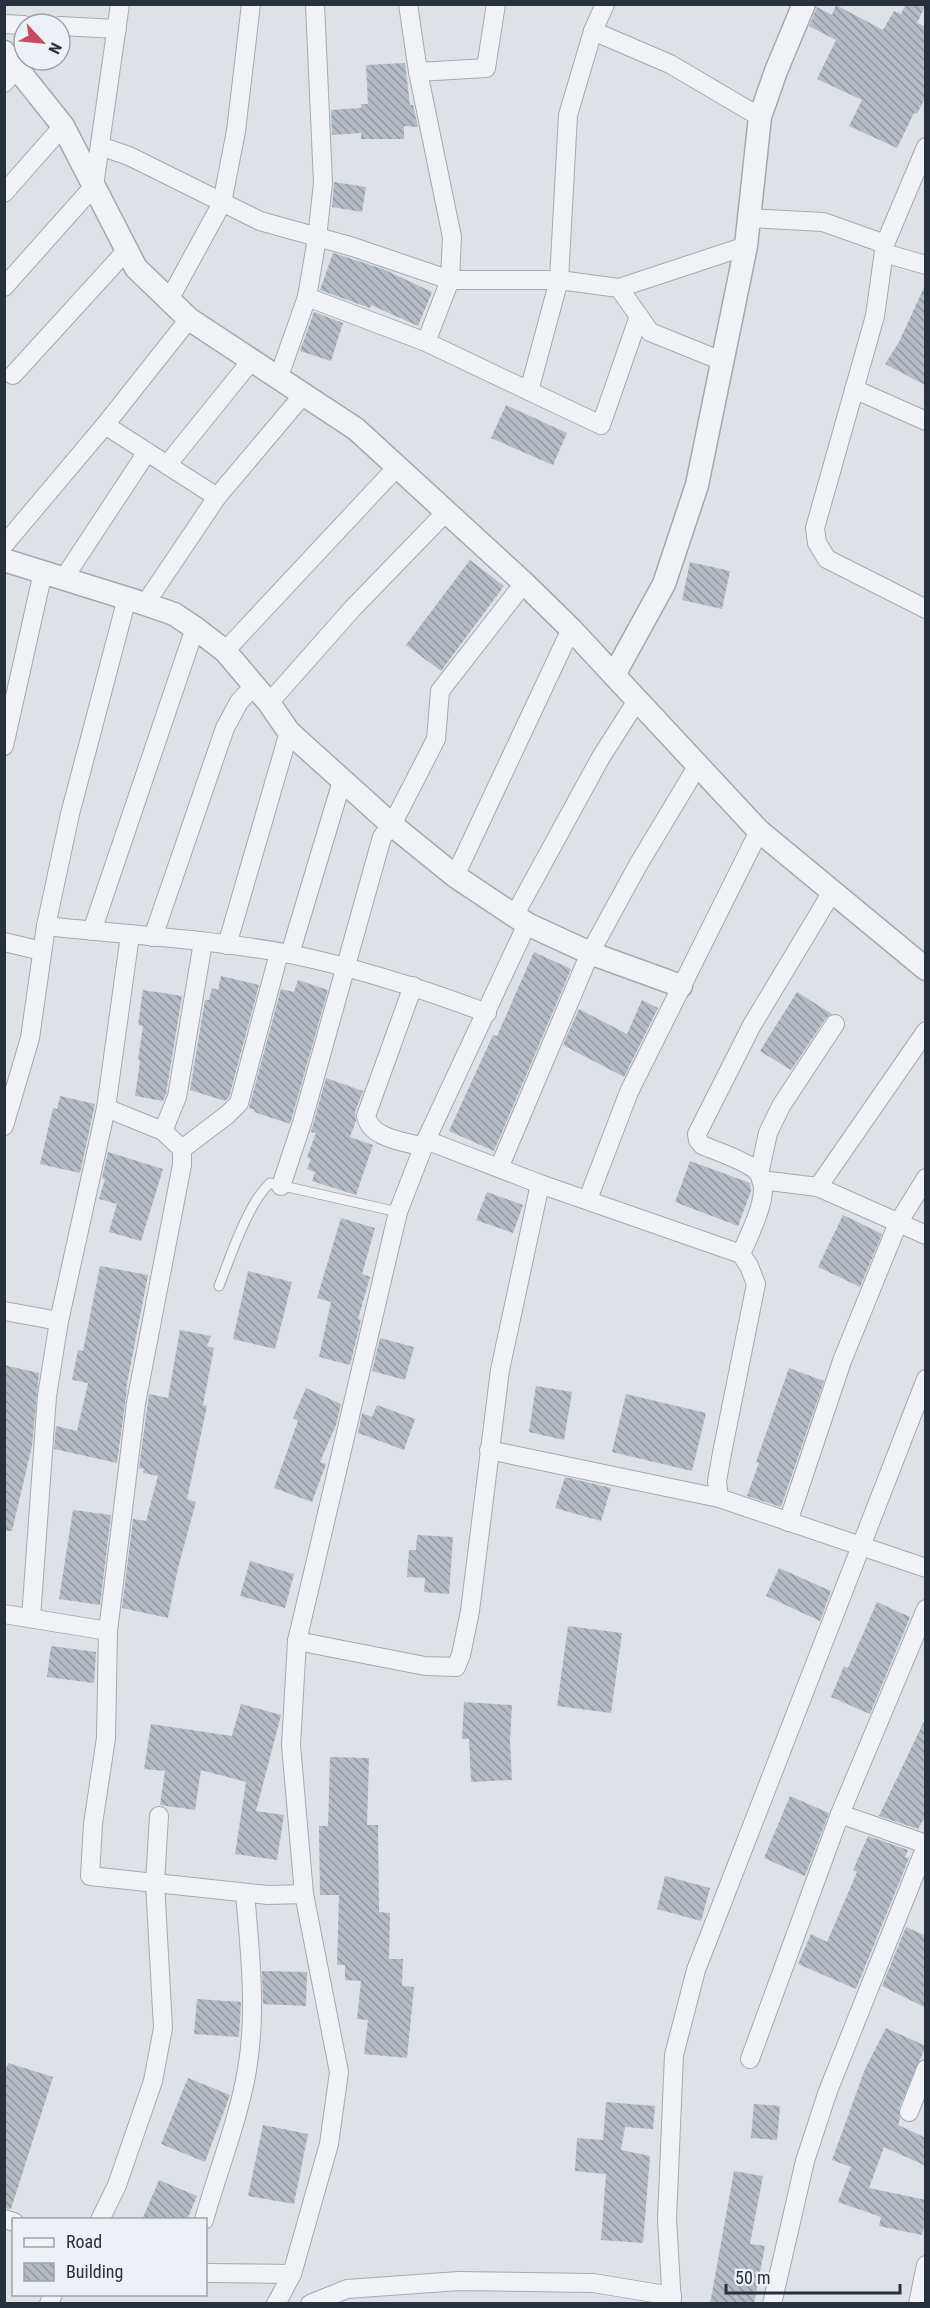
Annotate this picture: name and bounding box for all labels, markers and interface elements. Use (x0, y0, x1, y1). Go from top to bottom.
north arrow (12, 12, 72, 72)
text: N (44, 40, 66, 57)
legend (12, 2218, 207, 2296)
text: Road (66, 2231, 102, 2252)
scale bar (726, 2257, 900, 2295)
text: Building (66, 2261, 123, 2282)
text: 50 m (735, 2267, 770, 2288)

